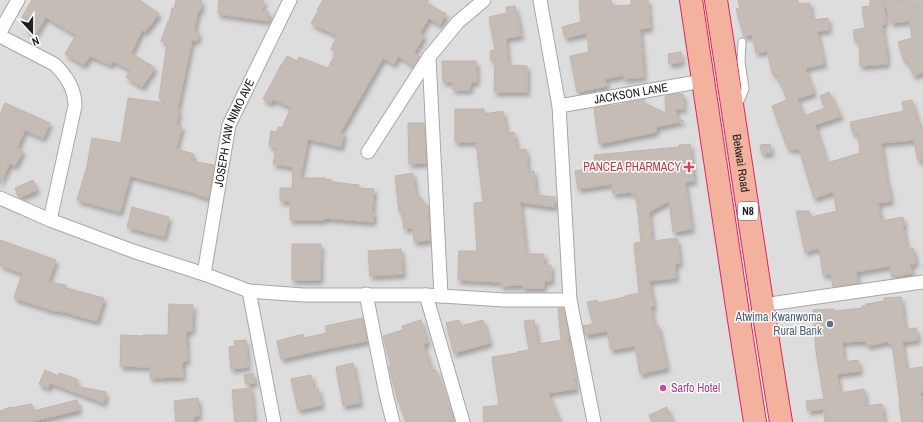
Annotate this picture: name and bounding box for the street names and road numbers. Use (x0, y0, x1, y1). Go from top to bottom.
street label: JOSEPH YAW NIMO AVE (211, 76, 258, 188)
street label: JACKSON LANE (593, 79, 669, 108)
street label: Bekwai Road (729, 133, 753, 193)
road number: N8 (738, 202, 758, 220)

